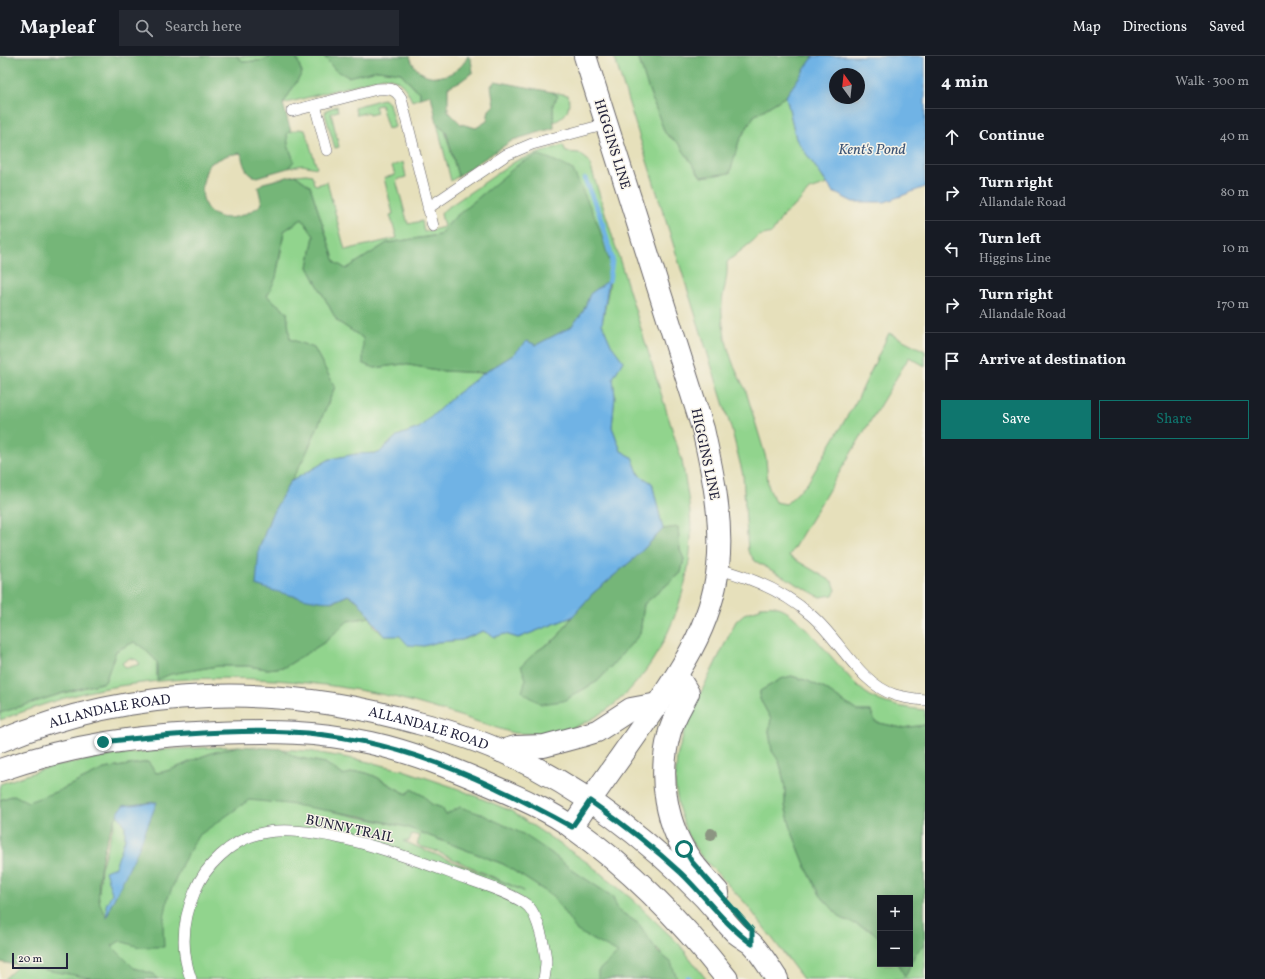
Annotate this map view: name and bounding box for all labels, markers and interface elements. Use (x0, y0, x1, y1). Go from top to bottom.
search box (119, 10, 399, 46)
text: Mapleaf (20, 15, 95, 41)
icon: search (133, 17, 155, 39)
text: Search here (165, 17, 242, 38)
text: Map (1073, 18, 1101, 37)
text: Directions (1123, 18, 1187, 37)
text: Saved (1209, 18, 1245, 37)
north arrow (829, 68, 865, 104)
text: 4 min (941, 71, 988, 94)
text: Walk · 300 m (1175, 73, 1249, 91)
street label: HIGGINS LINE (589, 97, 634, 192)
icon: ahead (941, 126, 963, 148)
text: Continue (979, 126, 1044, 147)
text: 40 m (1220, 128, 1249, 146)
water label: Kent's Pond (838, 140, 906, 161)
text: Turn right (979, 173, 1053, 194)
icon: right (941, 182, 963, 204)
text: 80 m (1220, 184, 1249, 202)
text: Allandale Road (979, 194, 1066, 212)
text: Turn left (979, 229, 1041, 250)
icon: left (941, 238, 963, 260)
text: 10 m (1222, 240, 1249, 258)
text: Higgins Line (979, 250, 1051, 268)
text: Turn right (979, 285, 1053, 306)
icon: right (941, 294, 963, 316)
text: 170 m (1216, 296, 1249, 314)
text: Allandale Road (979, 306, 1066, 324)
icon: arrive (941, 350, 963, 372)
text: Arrive at destination (979, 350, 1126, 371)
button: Save (941, 400, 1091, 439)
button: Share (1099, 400, 1249, 439)
street label: HIGGINS LINE (686, 407, 724, 502)
street label: ALLANDALE ROAD (46, 690, 171, 734)
street label: ALLANDALE ROAD (366, 703, 491, 756)
route end (94, 733, 112, 751)
street label: BUNNY TRAIL (304, 811, 396, 848)
route start (675, 840, 693, 858)
map controls (877, 895, 913, 967)
button: + (877, 895, 913, 931)
button: − (877, 931, 913, 967)
scale bar (12, 951, 68, 970)
text: 20 m (18, 952, 42, 967)

